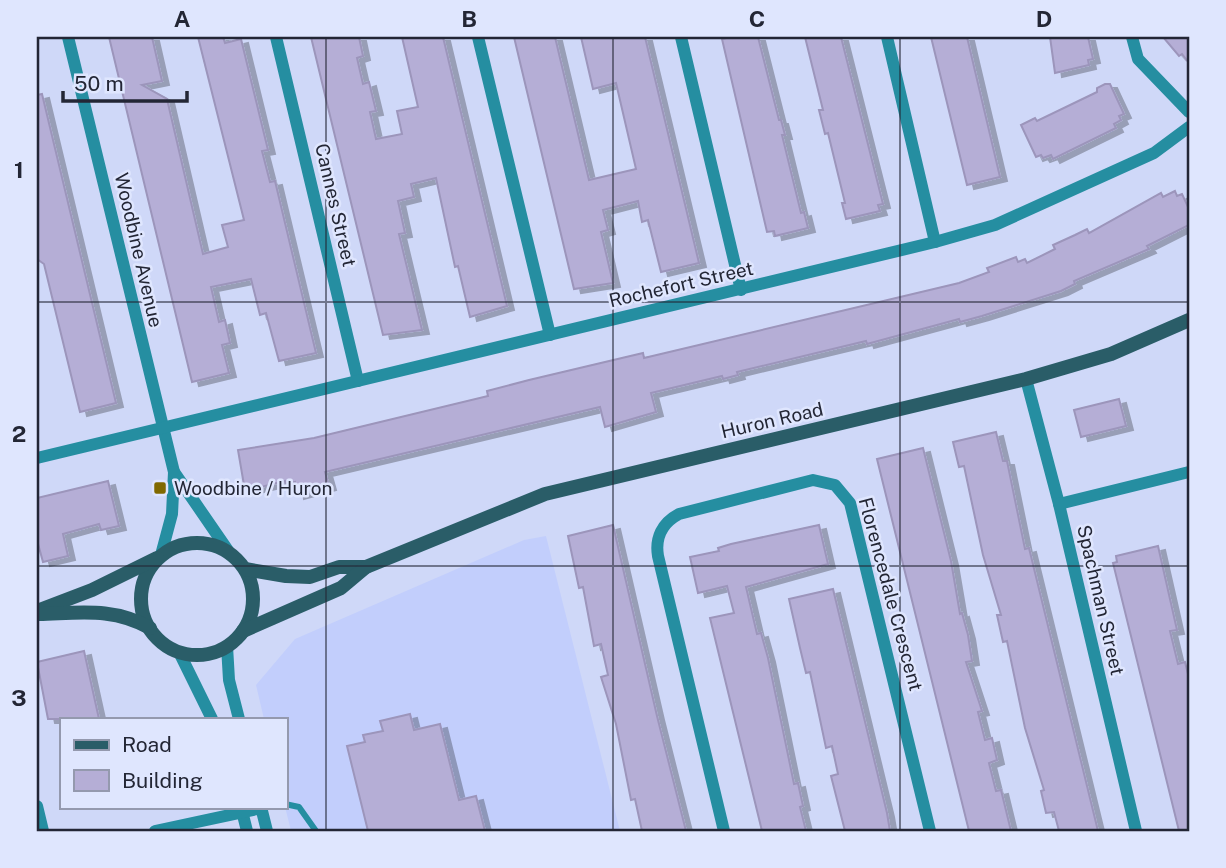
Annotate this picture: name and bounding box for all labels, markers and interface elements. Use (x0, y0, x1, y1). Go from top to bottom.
text: A (174, 5, 191, 32)
text: B (461, 5, 477, 32)
text: C (749, 5, 765, 32)
text: D (1036, 5, 1052, 32)
scale bar (63, 60, 187, 104)
text: 50 m (74, 71, 124, 96)
street label: Cannes Street (311, 141, 361, 269)
text: 1 (14, 156, 24, 183)
street label: Woodbine Avenue (111, 171, 167, 329)
street label: Rochefort Street (607, 257, 755, 311)
street label: Huron Road (719, 398, 825, 442)
text: 2 (12, 420, 26, 447)
place label: Woodbine / Huron (174, 477, 333, 499)
marker: Woodbine / Huron (152, 480, 168, 496)
street label: Florencedale Crescent (855, 495, 927, 693)
street label: Spachman Street (1073, 523, 1129, 677)
text: 3 (11, 684, 27, 711)
legend (60, 718, 287, 808)
text: Road (122, 732, 172, 757)
text: Building (122, 768, 203, 793)

